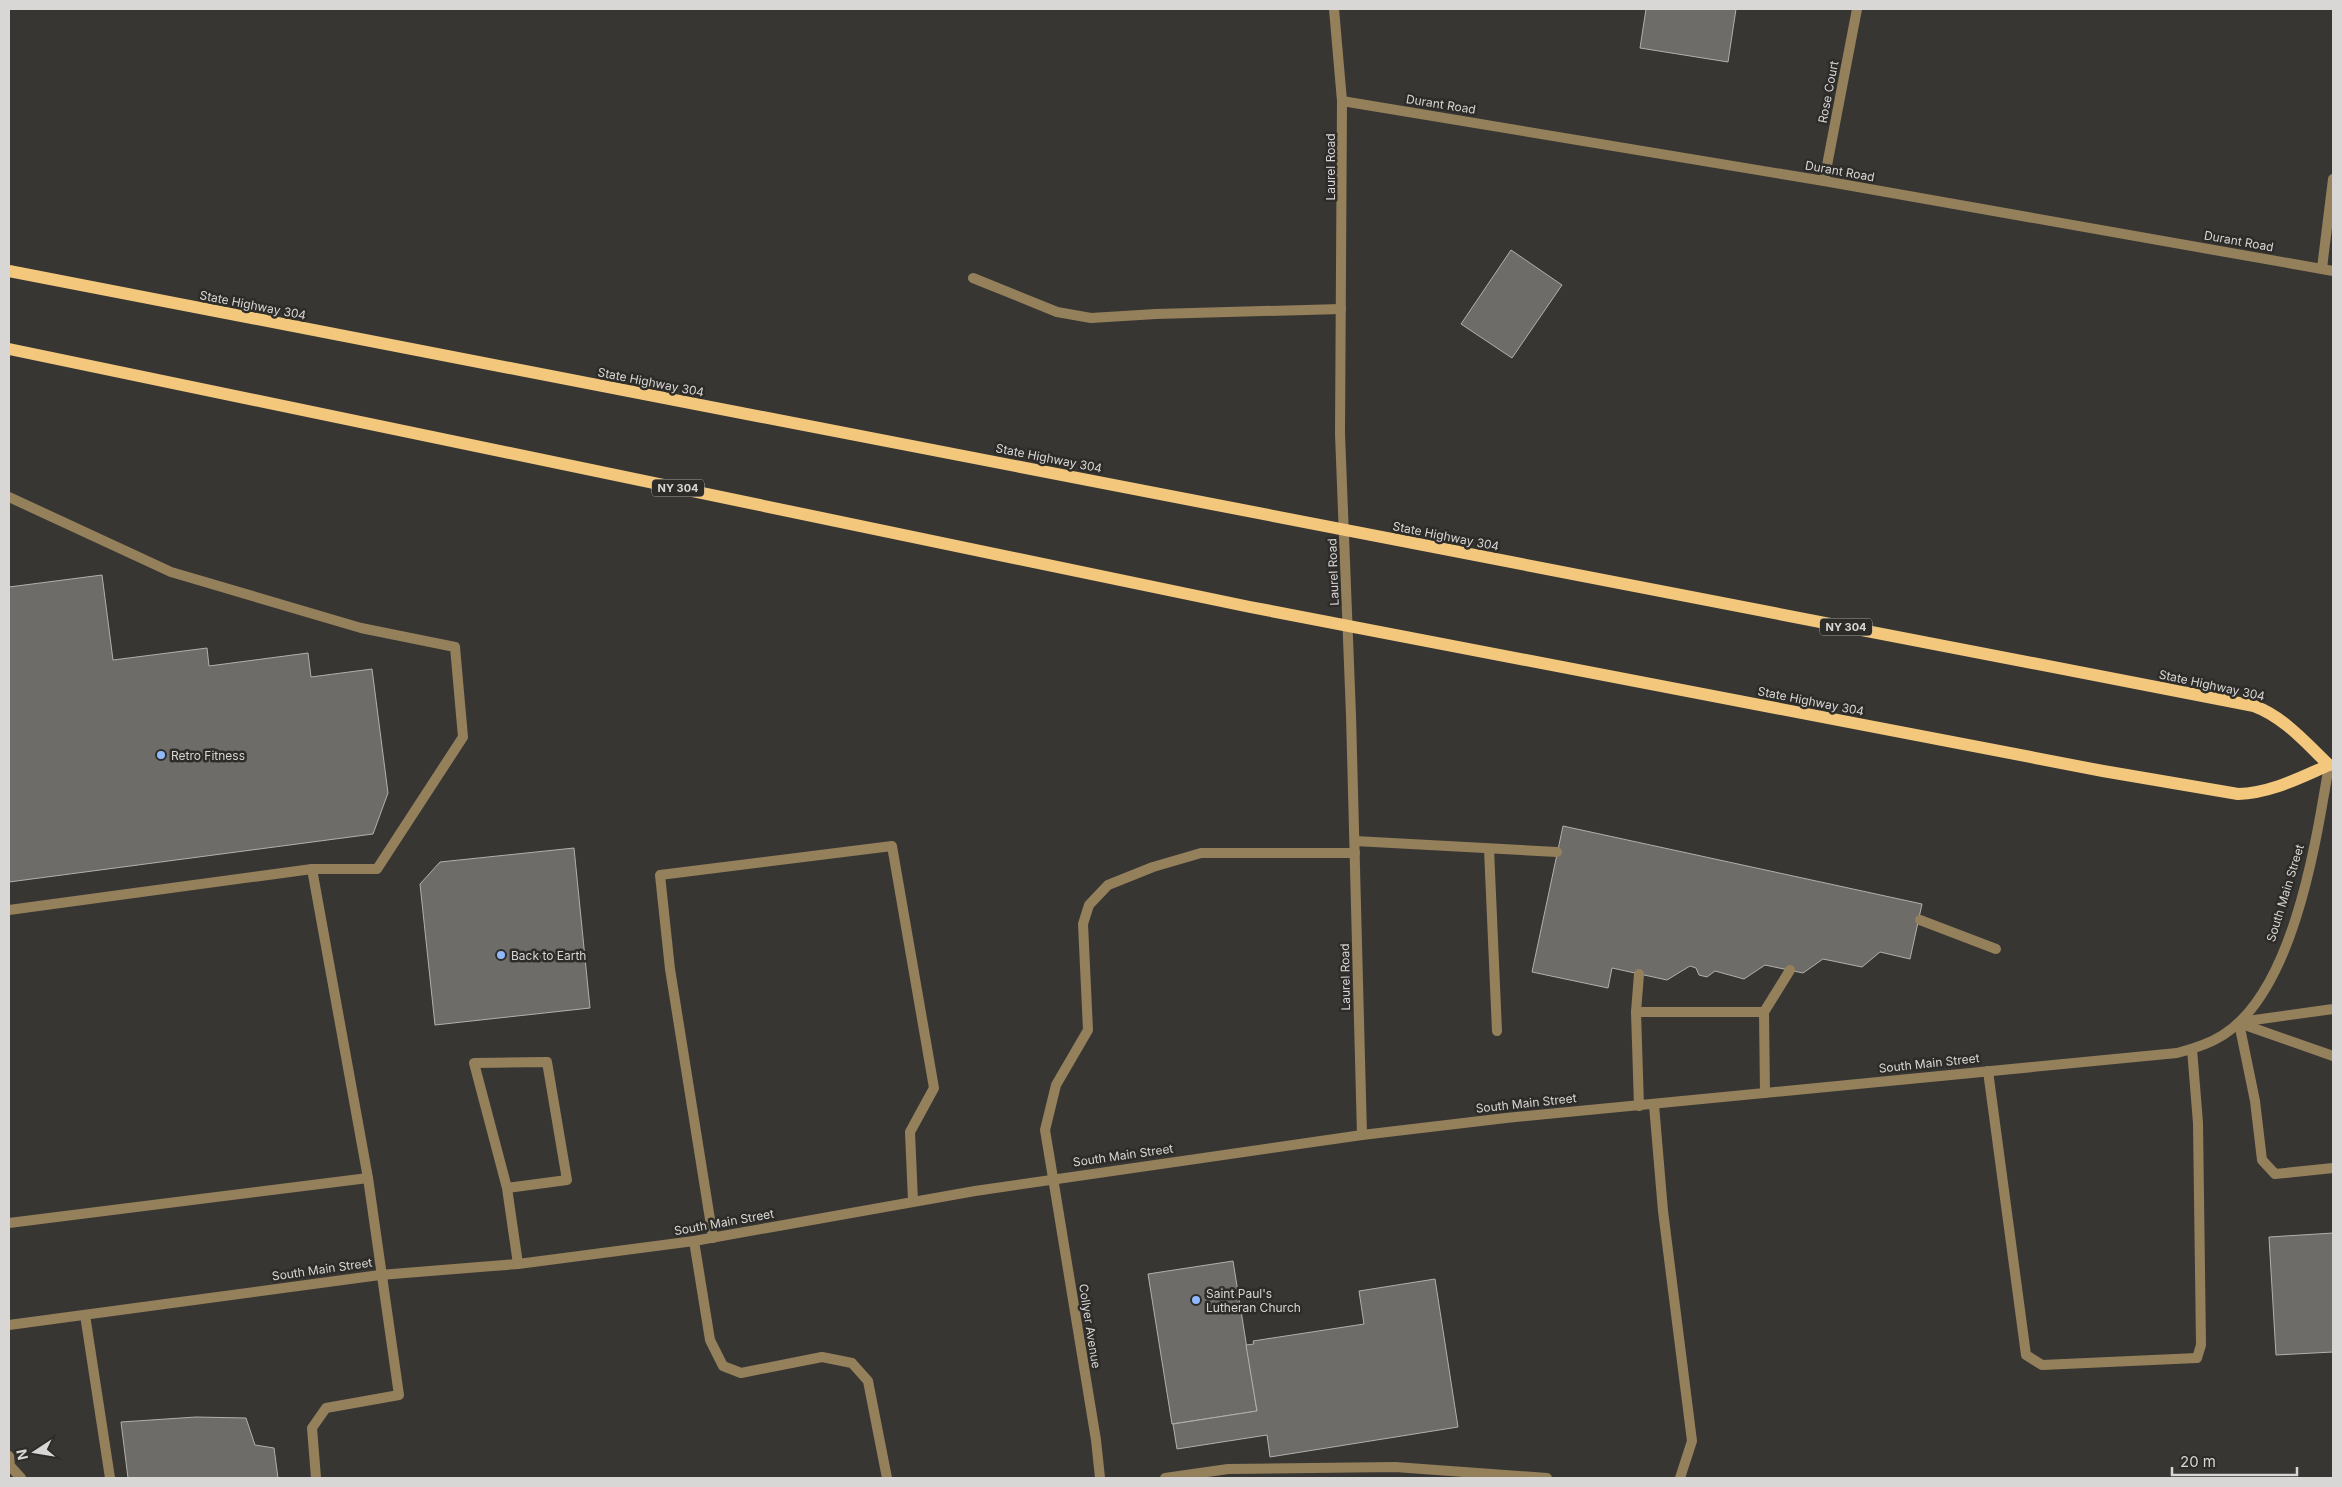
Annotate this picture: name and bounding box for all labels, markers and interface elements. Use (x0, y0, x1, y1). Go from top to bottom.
street label: Rose Court (1815, 60, 1841, 124)
street label: Durant Road (1405, 91, 1477, 117)
street label: Laurel Road (1323, 133, 1338, 201)
street label: Durant Road (1804, 158, 1876, 184)
street label: Durant Road (2203, 228, 2275, 254)
street label: State Highway 304 (198, 287, 308, 323)
street label: State Highway 304 (596, 364, 706, 400)
street label: State Highway 304 (994, 440, 1104, 476)
road number: NY 304 (652, 479, 704, 496)
street label: State Highway 304 (1391, 518, 1501, 554)
street label: Laurel Road (1324, 538, 1342, 606)
road number: NY 304 (1820, 618, 1872, 636)
street label: State Highway 304 (2158, 666, 2267, 704)
street label: State Highway 304 (1756, 683, 1866, 719)
place label: Retro Fitness (171, 748, 245, 763)
marker: Retro Fitness (155, 749, 167, 761)
street label: South Main Street (2263, 842, 2307, 944)
street label: Laurel Road (1337, 943, 1353, 1011)
place label: Back to Earth (511, 948, 586, 963)
marker: Back to Earth (495, 949, 507, 961)
street label: South Main Street (1878, 1050, 1980, 1076)
street label: South Main Street (1475, 1090, 1577, 1116)
street label: South Main Street (1072, 1141, 1174, 1169)
street label: South Main Street (673, 1206, 775, 1238)
street label: South Main Street (271, 1255, 373, 1283)
street label: Collyer Avenue (1076, 1283, 1104, 1369)
place label: Saint Paul's Lutheran Church (1206, 1286, 1301, 1315)
marker: Saint Paul's Lutheran Church (1190, 1294, 1202, 1306)
north arrow (10, 1427, 60, 1477)
scale bar (2172, 1444, 2297, 1476)
text: N (12, 1448, 31, 1462)
text: 20 m (2180, 1452, 2216, 1471)

